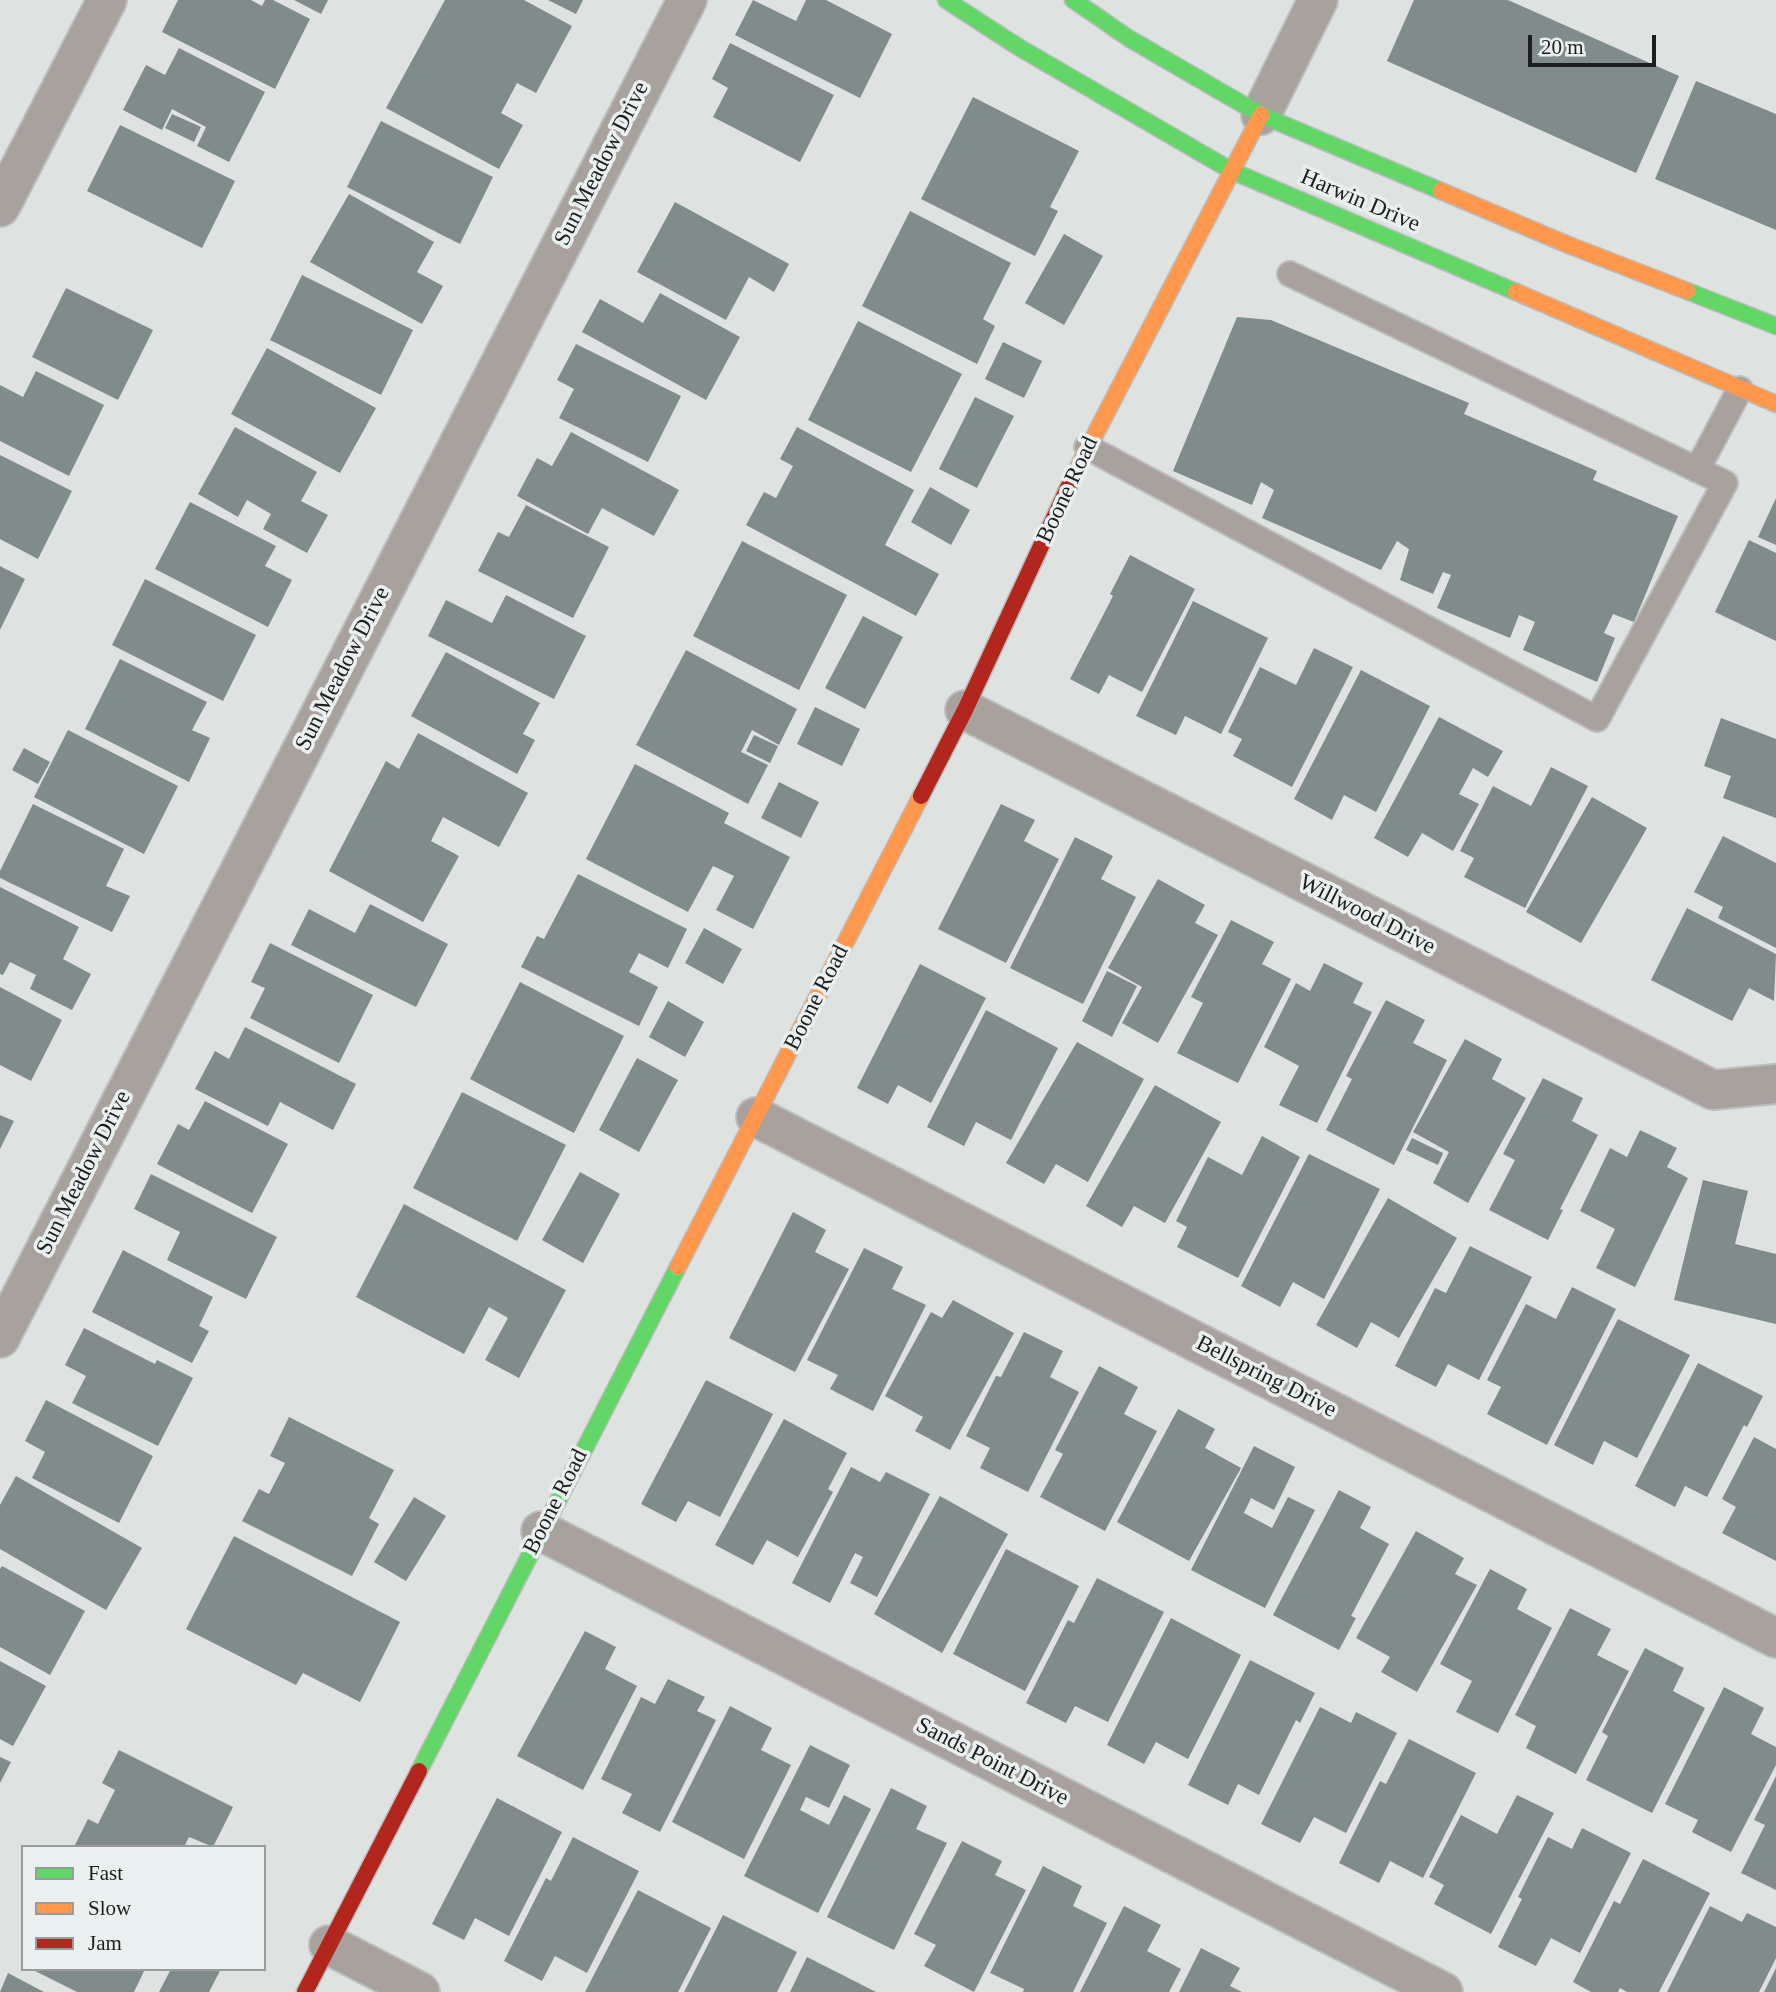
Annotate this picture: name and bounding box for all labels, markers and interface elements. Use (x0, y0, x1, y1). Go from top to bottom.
scale bar (1531, 21, 1659, 65)
text: 20 m (1541, 35, 1584, 59)
street label: Sun Meadow Drive (549, 77, 655, 251)
street label: Harwin Drive (1296, 163, 1424, 239)
street label: Boone Road (1031, 432, 1105, 548)
street label: Sun Meadow Drive (290, 582, 396, 756)
street label: Willwood Drive (1294, 869, 1440, 961)
street label: Boone Road (779, 941, 855, 1055)
street label: Sun Meadow Drive (31, 1086, 137, 1260)
street label: Bellspring Drive (1191, 1330, 1341, 1424)
street label: Boone Road (518, 1445, 594, 1559)
street label: Sands Point Drive (911, 1712, 1073, 1812)
legend (21, 1845, 266, 1971)
text: Fast (88, 1861, 123, 1885)
text: Slow (88, 1896, 131, 1920)
text: Jam (88, 1931, 122, 1955)

